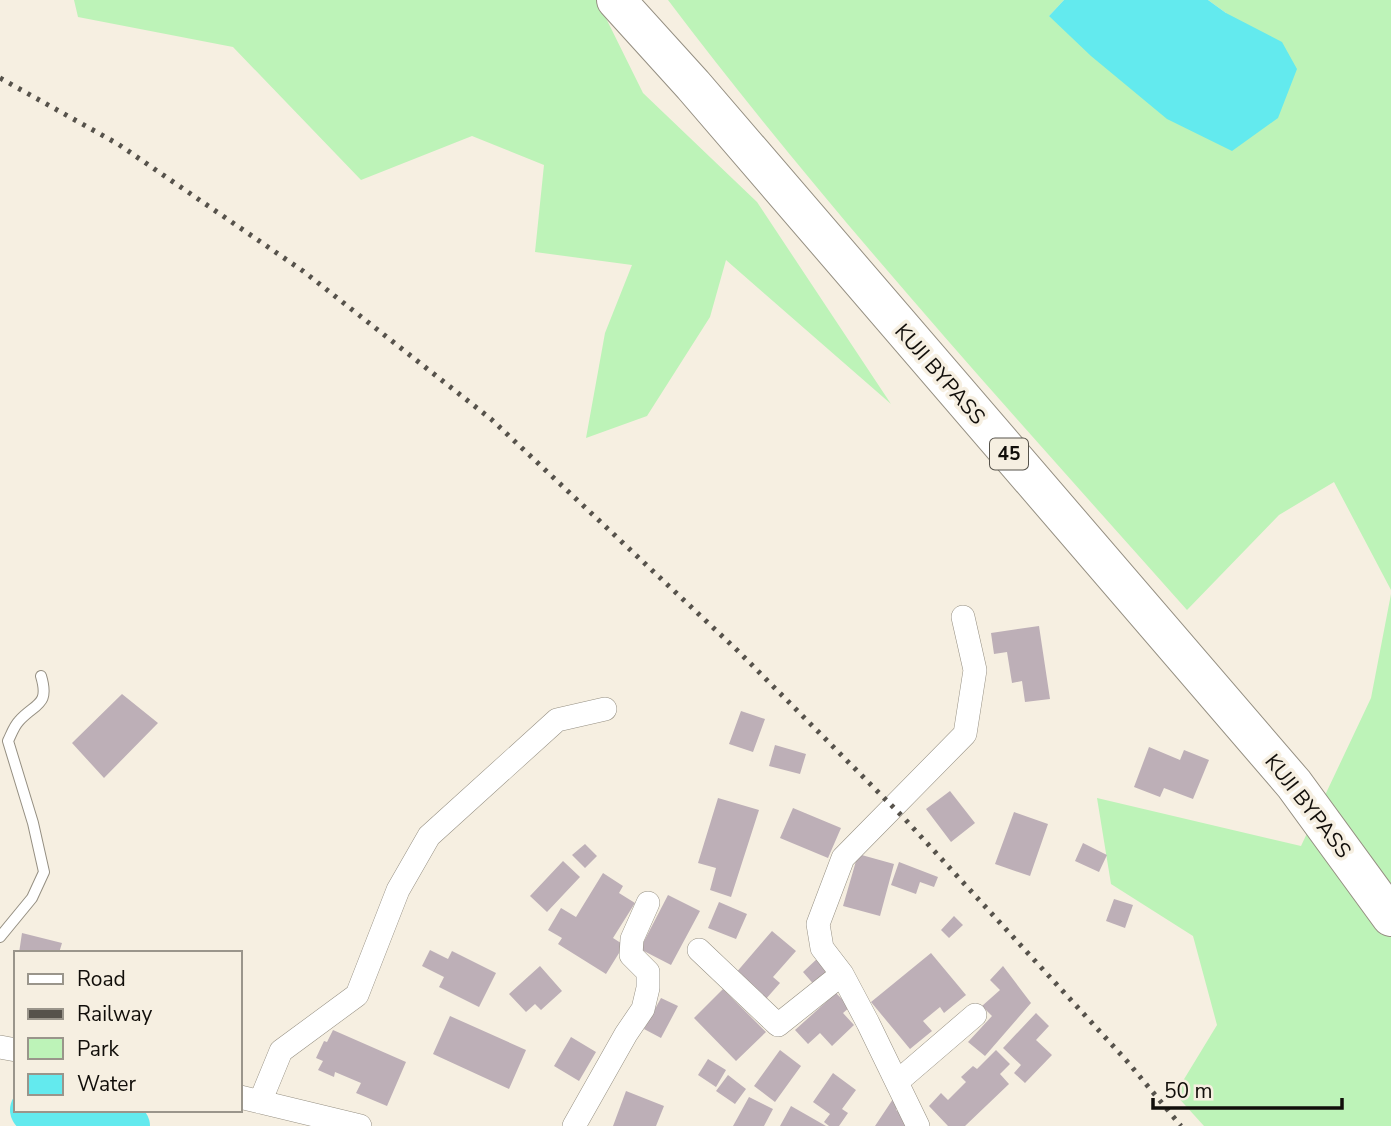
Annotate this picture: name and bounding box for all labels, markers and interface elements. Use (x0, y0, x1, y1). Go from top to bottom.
street label: KUJI BYPASS (889, 318, 992, 430)
road number: 45 (990, 438, 1028, 470)
street label: KUJI BYPASS (1259, 748, 1357, 864)
legend (14, 951, 242, 1112)
text: Road (77, 965, 126, 993)
text: Railway (77, 1000, 152, 1028)
text: Park (77, 1035, 119, 1063)
scale bar (1153, 1066, 1342, 1110)
text: Water (77, 1070, 136, 1098)
text: 50 m (1164, 1077, 1213, 1105)

